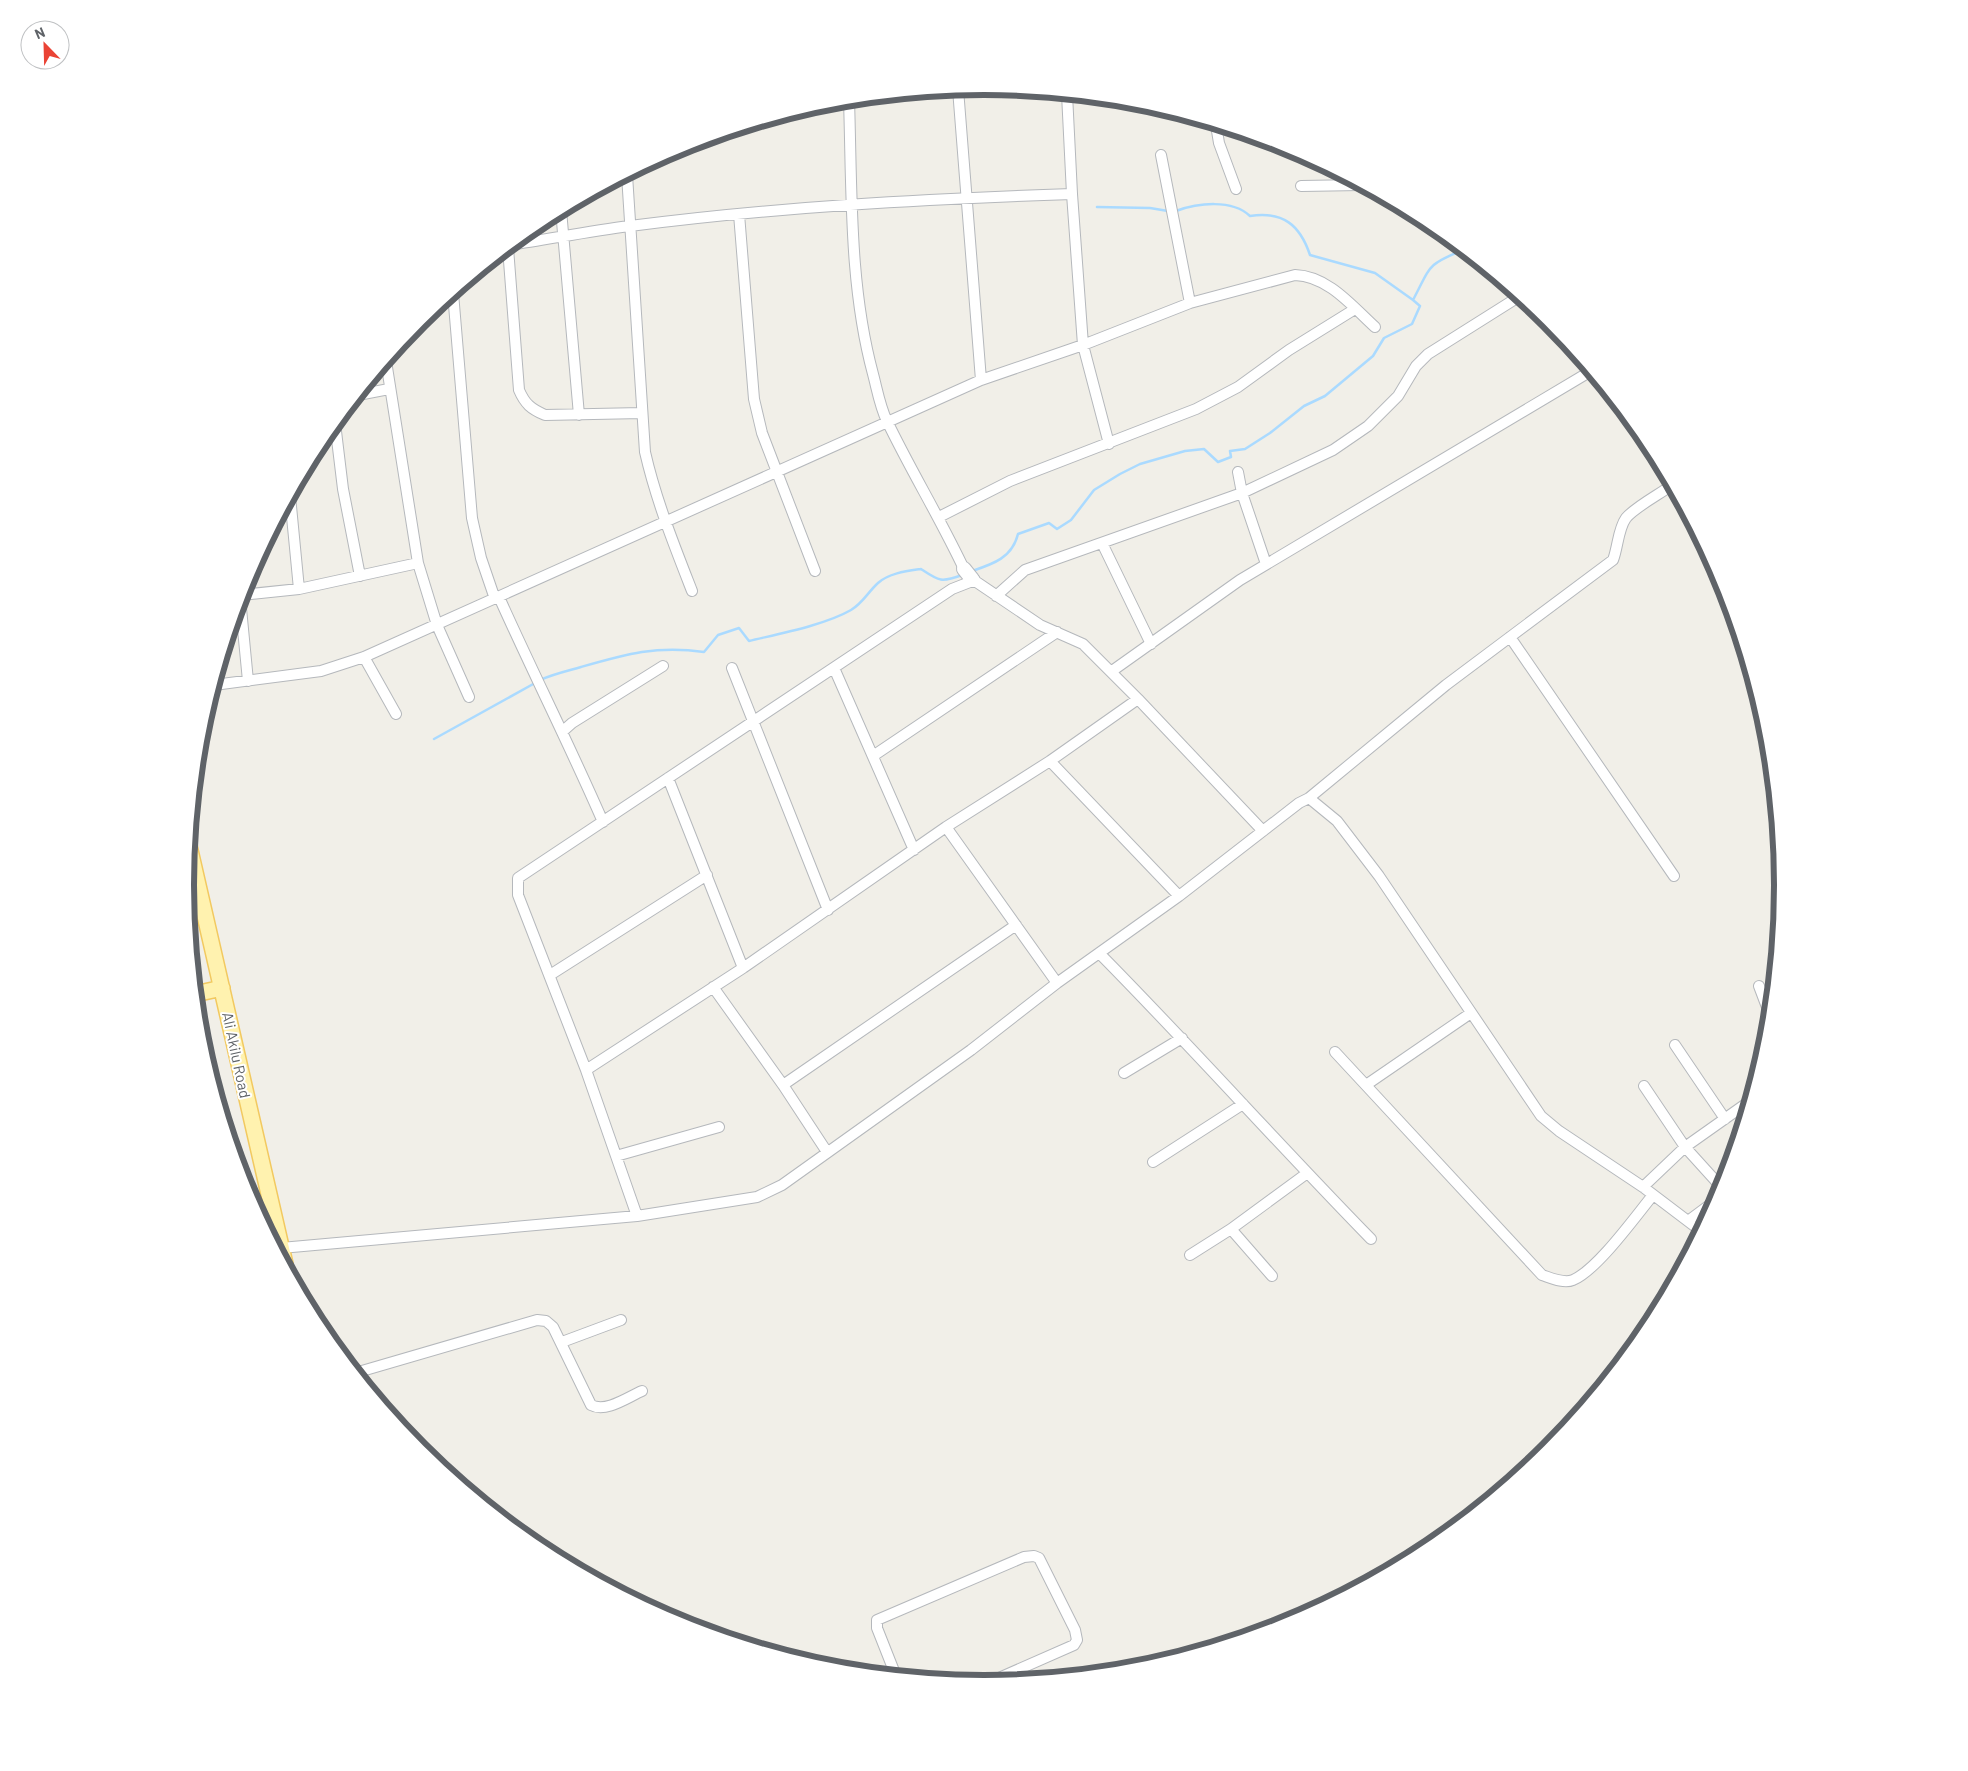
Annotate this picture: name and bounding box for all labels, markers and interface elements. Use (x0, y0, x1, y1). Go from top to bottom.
north arrow (20, 20, 70, 70)
text: N (32, 23, 47, 42)
street label: Ali Akilu Road (219, 1010, 255, 1100)

